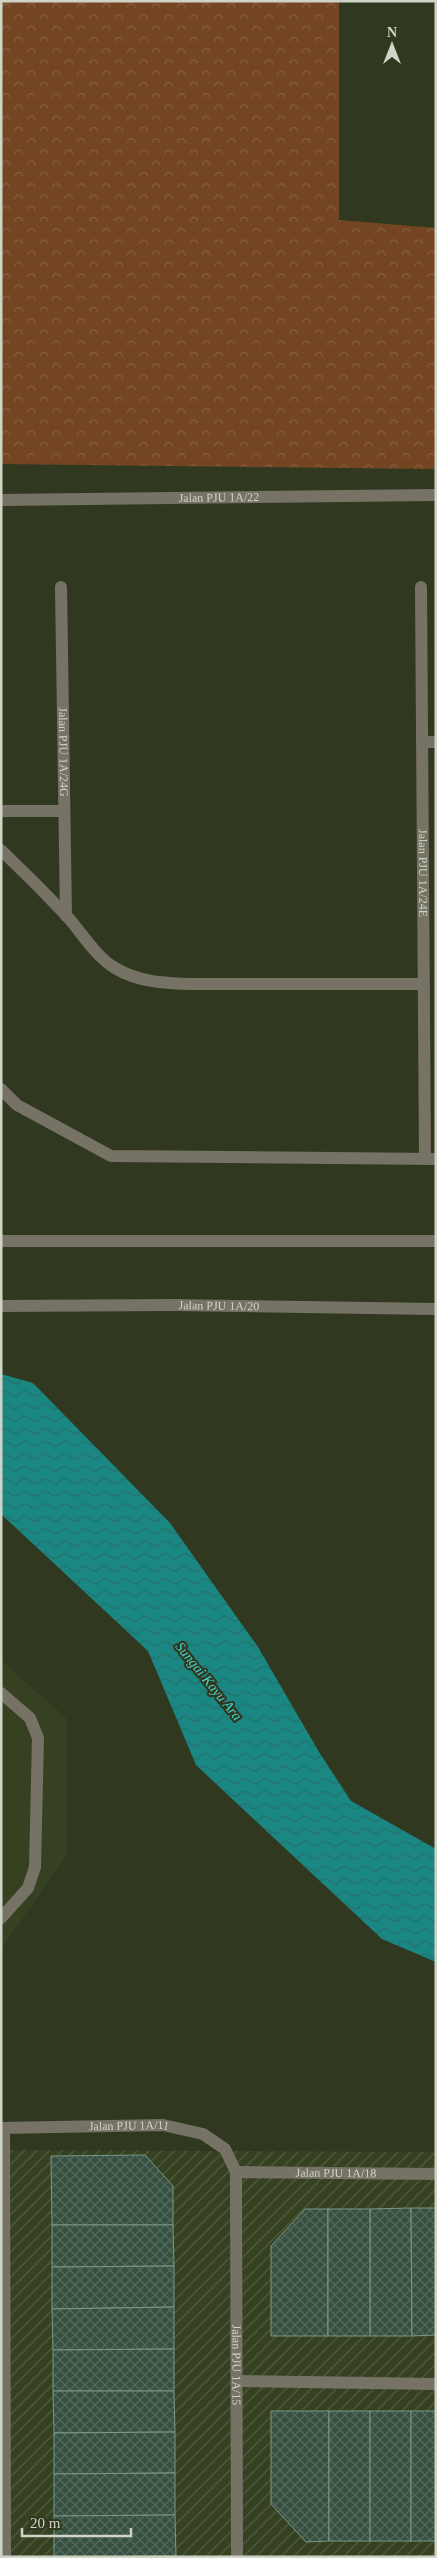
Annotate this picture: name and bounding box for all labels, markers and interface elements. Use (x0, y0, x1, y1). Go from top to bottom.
north arrow (367, 20, 417, 70)
text: N (387, 25, 397, 40)
street label: Jalan PJU 1A/22 (179, 490, 259, 505)
street label: Jalan PJU 1A/24G (56, 707, 71, 797)
street label: Jalan PJU 1A/24E (416, 829, 430, 917)
street label: Jalan PJU 1A/20 (179, 1298, 259, 1313)
water label: Sungai Kayu Ara (173, 1639, 245, 1723)
street label: Jalan PJU 1A/11 (89, 2118, 171, 2133)
street label: Jalan PJU 1A/18 (296, 2166, 376, 2180)
street label: Jalan PJU 1A/15 (229, 2324, 244, 2405)
scale bar (22, 2506, 131, 2538)
text: 20 m (30, 2515, 61, 2531)

